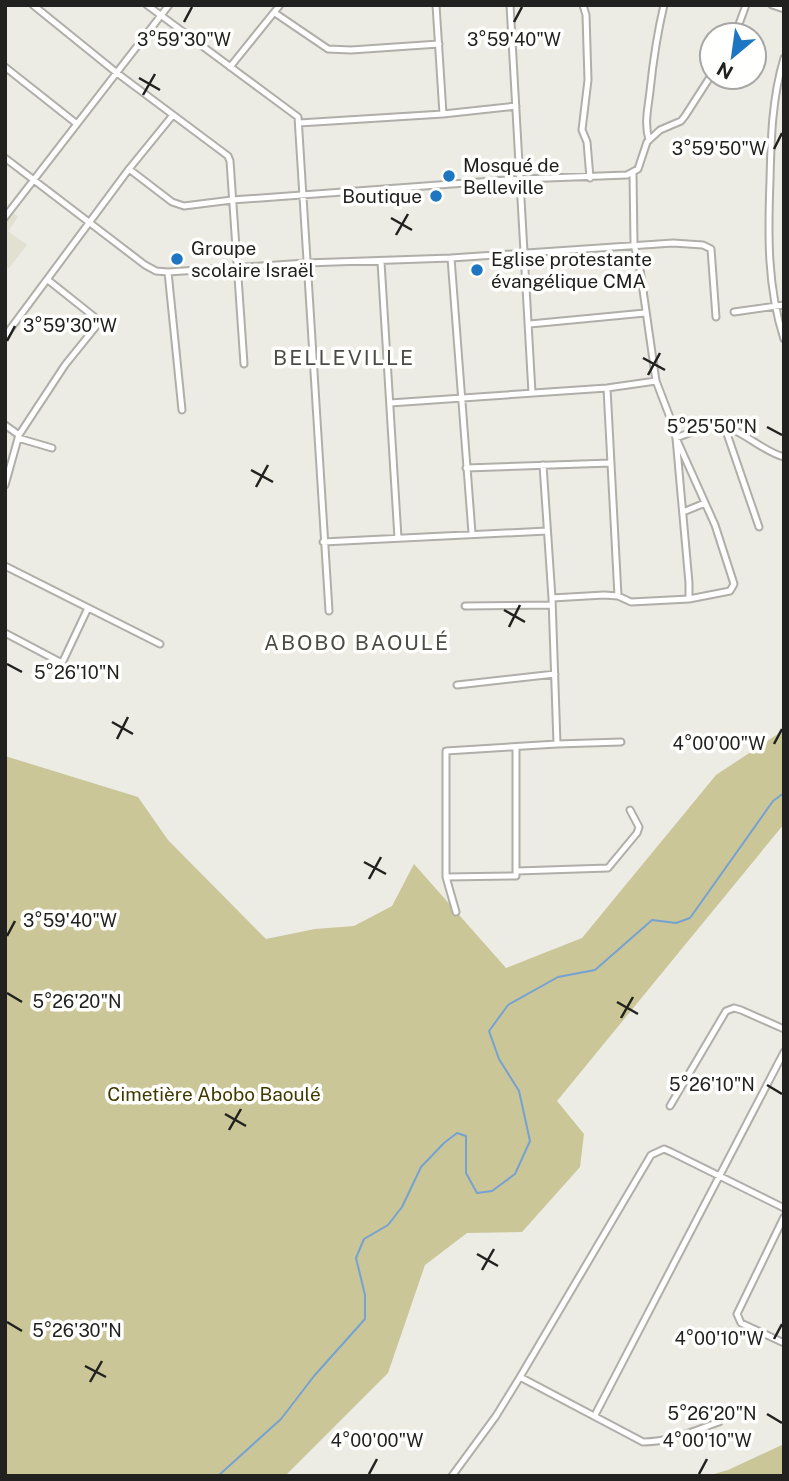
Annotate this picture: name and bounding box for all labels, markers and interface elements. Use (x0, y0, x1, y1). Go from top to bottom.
north arrow (698, 21, 768, 91)
text: 3°59'30"W (137, 29, 231, 50)
text: 3°59'40"W (467, 29, 561, 50)
text: N (713, 58, 737, 84)
text: 3°59'50"W (672, 138, 766, 159)
place label: Mosqué de Belleville (463, 154, 559, 198)
marker: Mosqué de Belleville (441, 168, 457, 184)
place label: Boutique (342, 185, 422, 207)
marker: Boutique (428, 188, 444, 204)
place label: Groupe scolaire Israël (191, 237, 314, 281)
place label: Eglise protestante évangélique CMA (491, 248, 652, 292)
marker: Groupe scolaire Israël (169, 251, 185, 267)
marker: Eglise protestante évangélique CMA (469, 262, 485, 278)
text: 3°59'30"W (23, 315, 117, 336)
district label: BELLEVILLE (273, 345, 415, 370)
text: 5°25'50"N (667, 416, 757, 437)
district label: ABOBO BAOULÉ (264, 630, 450, 655)
text: 5°26'10"N (34, 662, 120, 683)
text: 4°00'00"W (673, 733, 765, 754)
text: 3°59'40"W (23, 910, 117, 931)
text: 5°26'20"N (32, 991, 122, 1012)
text: 5°26'10"N (669, 1074, 755, 1095)
park label: Cimetière Abobo Baoulé (107, 1083, 321, 1105)
text: 5°26'30"N (32, 1320, 122, 1341)
text: 4°00'10"W (674, 1328, 764, 1349)
text: 5°26'20"N (667, 1403, 757, 1424)
text: 4°00'00"W (331, 1430, 423, 1451)
text: 4°00'10"W (662, 1430, 752, 1451)

